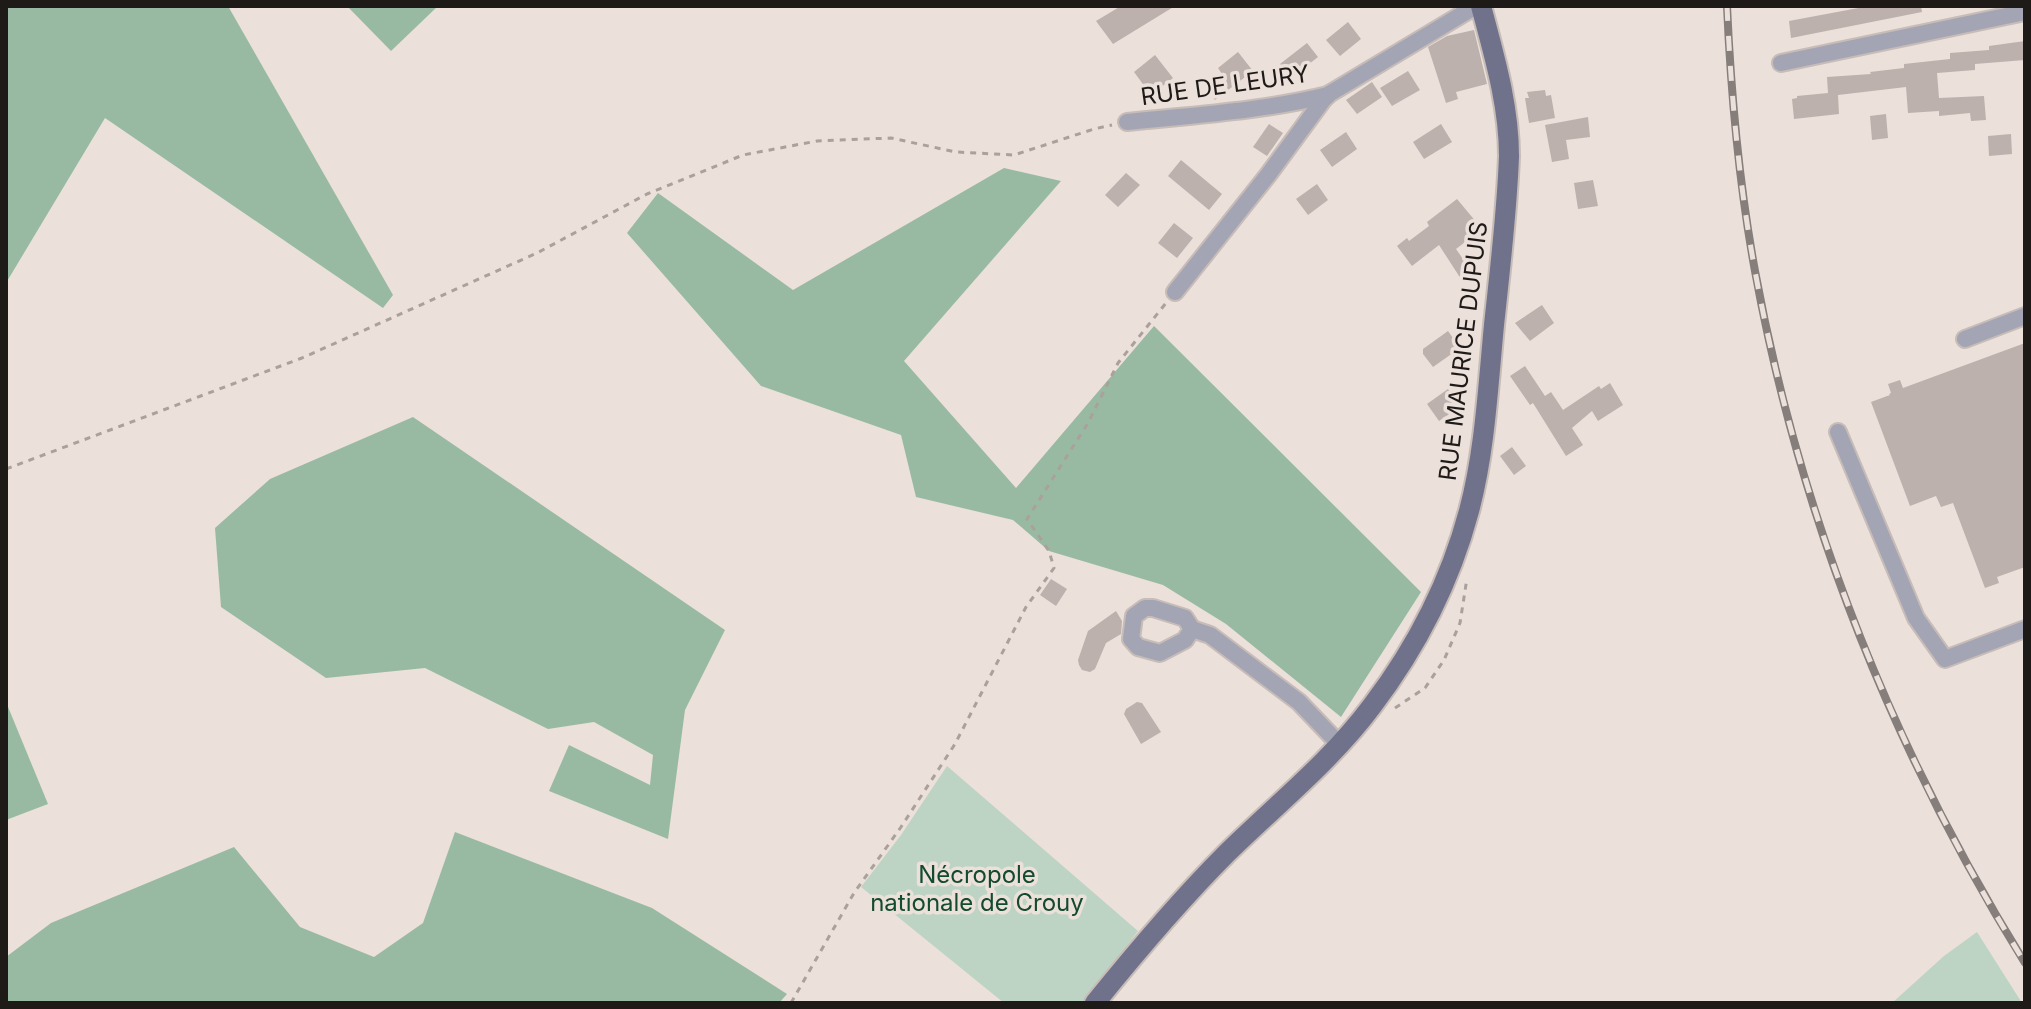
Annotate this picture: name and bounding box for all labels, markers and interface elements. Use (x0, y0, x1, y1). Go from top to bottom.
street label: RUE DE LEURY (1139, 59, 1311, 111)
street label: RUE MAURICE DUPUIS (1433, 220, 1493, 482)
park label: Nécropole nationale de Crouy (870, 860, 1084, 917)

